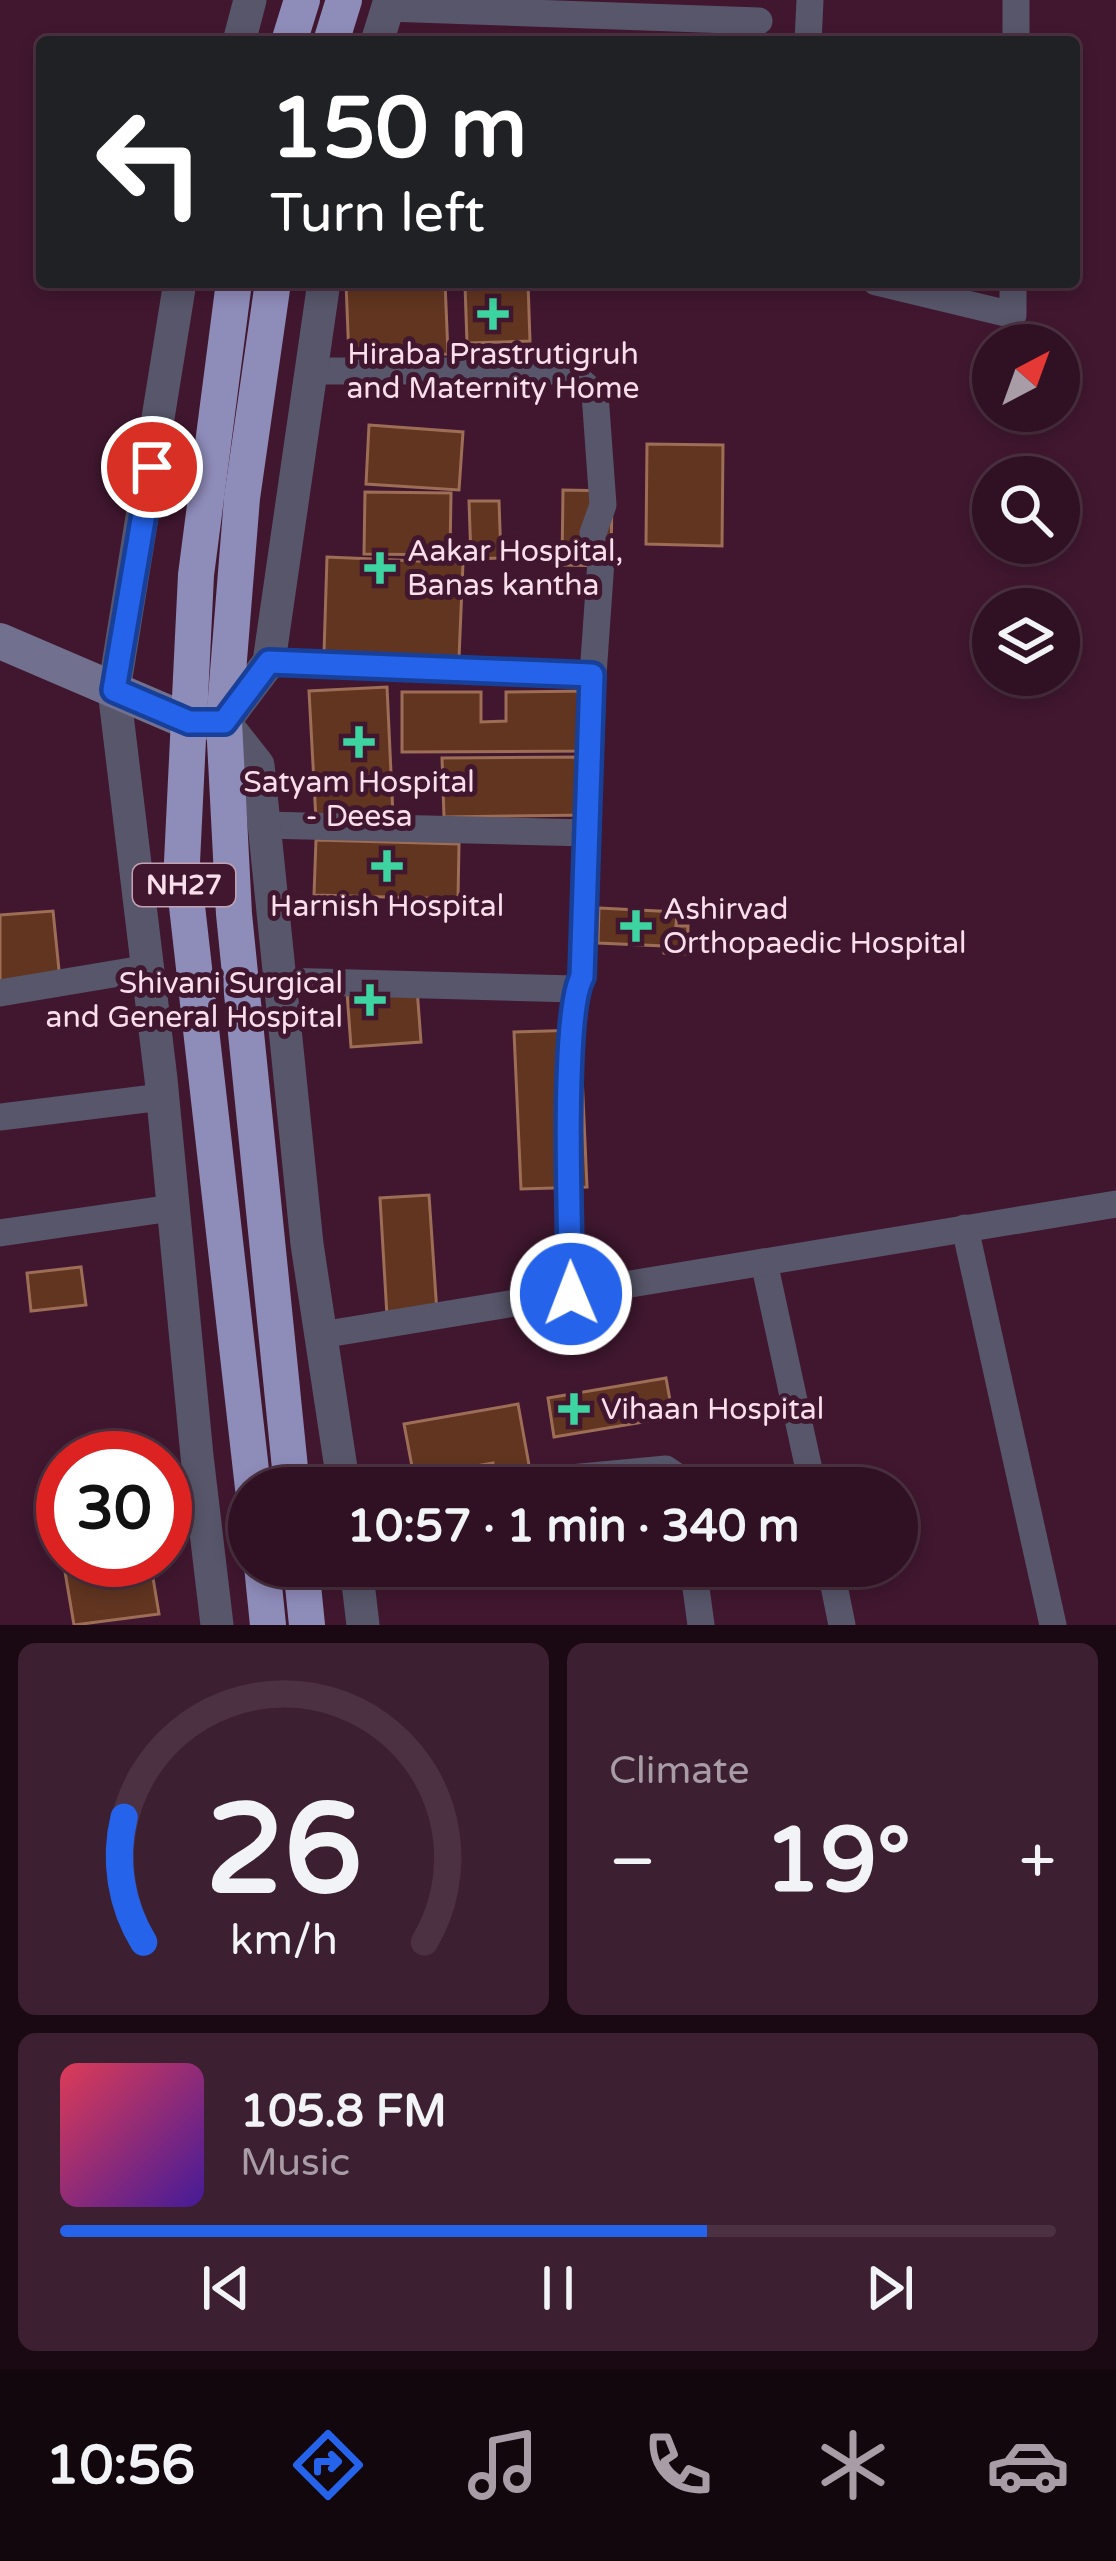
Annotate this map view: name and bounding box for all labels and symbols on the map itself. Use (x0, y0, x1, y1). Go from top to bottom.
marker: Hiraba Prastrutigruh and Maternity Home (477, 298, 509, 330)
north arrow (972, 324, 1080, 432)
place label: Hiraba Prastrutigruh and Maternity Home (346, 336, 640, 407)
pin (101, 416, 203, 518)
place label: Aakar Hospital, Banas kantha (407, 533, 623, 604)
marker: Aakar Hospital, Banas kantha (364, 552, 396, 584)
marker: Satyam Hospital - Deesa (343, 726, 375, 758)
place label: Satyam Hospital - Deesa (243, 764, 475, 835)
marker: Harnish Hospital (371, 850, 403, 882)
road number: NH27 (133, 864, 235, 906)
place label: Harnish Hospital (270, 888, 504, 925)
place label: Ashirvad Orthopaedic Hospital (663, 891, 967, 962)
marker: Ashirvad Orthopaedic Hospital (620, 910, 652, 942)
place label: Shivani Surgical and General Hospital (46, 965, 343, 1036)
marker: Shivani Surgical and General Hospital (354, 984, 386, 1016)
position arrow (508, 1231, 634, 1357)
place label: Vihaan Hospital (601, 1391, 824, 1428)
marker: Vihaan Hospital (558, 1393, 590, 1425)
speed limit sign: 30 (36, 1431, 192, 1587)

